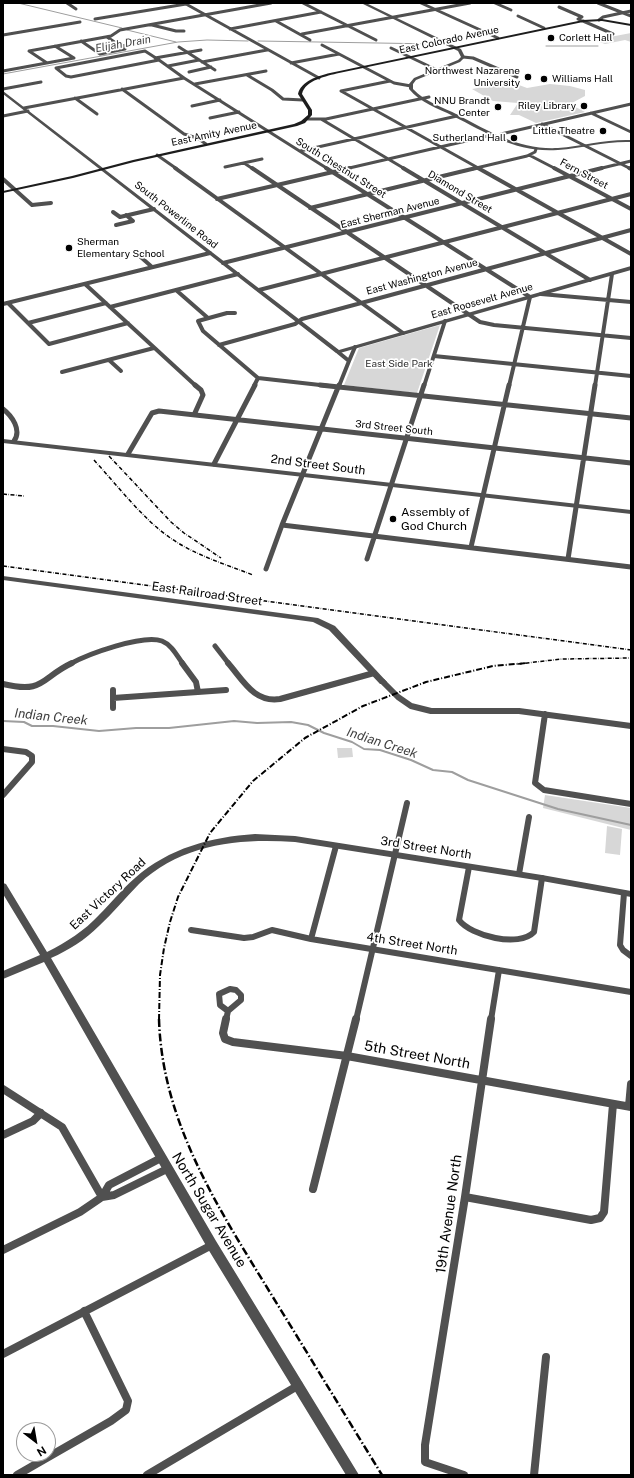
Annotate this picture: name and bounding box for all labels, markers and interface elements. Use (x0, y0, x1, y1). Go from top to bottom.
street label: East Colorado Avenue (398, 24, 500, 56)
place label: Corlett Hall (559, 32, 612, 44)
water label: Elijah Drain (94, 33, 152, 55)
marker: Corlett Hall (546, 33, 556, 43)
place label: Northwest Nazarene University (425, 65, 520, 88)
marker: Northwest Nazarene University (523, 72, 533, 82)
place label: Williams Hall (552, 73, 613, 85)
marker: Williams Hall (539, 74, 549, 84)
place label: NNU Brandt Center (434, 95, 490, 118)
place label: Riley Library (518, 100, 576, 112)
marker: Riley Library (579, 101, 589, 111)
marker: NNU Brandt Center (493, 102, 503, 112)
street label: East Amity Avenue (170, 119, 258, 149)
place label: Little Theatre (533, 125, 595, 137)
marker: Little Theatre (598, 126, 608, 136)
place label: Sutherland Hall (433, 132, 506, 144)
marker: Sutherland Hall (509, 133, 519, 143)
street label: South Chestnut Street (294, 135, 388, 201)
street label: Fern Street (558, 156, 610, 192)
street label: Diamond Street (426, 168, 494, 216)
street label: South Powerline Road (132, 179, 220, 251)
street label: East Sherman Avenue (339, 195, 441, 231)
place label: Sherman Elementary School (77, 236, 165, 260)
marker: Sherman Elementary School (64, 243, 74, 253)
street label: East Washington Avenue (365, 256, 479, 298)
street label: East Roosevelt Avenue (430, 281, 534, 321)
park label: East Side Park (365, 358, 433, 370)
street label: 3rd Street South (355, 418, 433, 438)
street label: 2nd Street South (270, 452, 366, 478)
place label: Assembly of God Church (401, 505, 470, 533)
marker: Assembly of God Church (388, 514, 398, 524)
street label: East Railroad Street (151, 579, 263, 609)
water label: Indian Creek (14, 705, 88, 729)
water label: Indian Creek (345, 724, 419, 762)
street label: 3rd Street North (379, 834, 473, 862)
street label: East Victory Road (67, 855, 149, 933)
street label: 4th Street North (366, 930, 458, 958)
street label: 5th Street North (363, 1037, 471, 1073)
street label: North Sugar Avenue (168, 1149, 250, 1271)
street label: 19th Avenue North (432, 1153, 466, 1275)
north arrow (16, 1422, 56, 1462)
text: N (35, 1444, 48, 1459)

